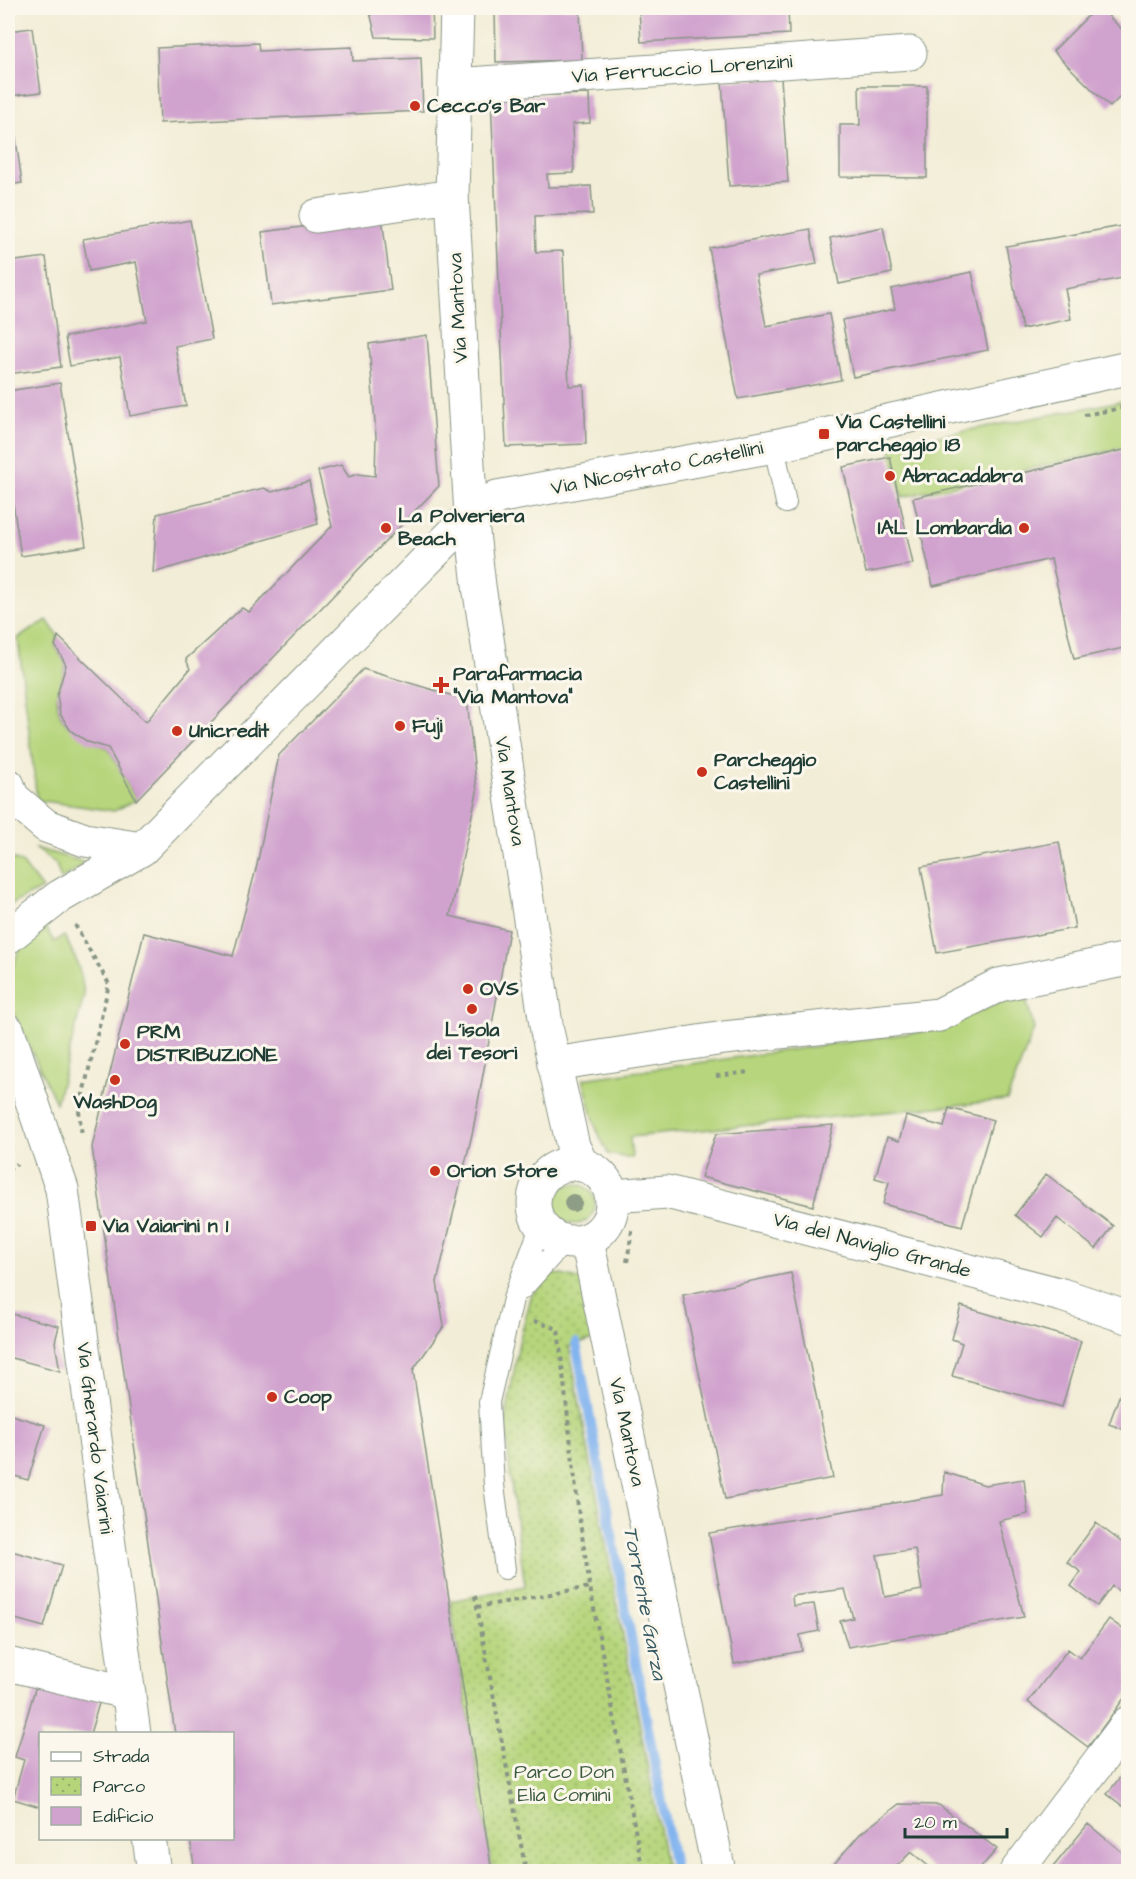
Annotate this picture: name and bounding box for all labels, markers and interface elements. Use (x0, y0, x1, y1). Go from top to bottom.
street label: Via Ferruccio Lorenzini (571, 47, 793, 91)
place label: Cecco's Bar (427, 92, 546, 120)
marker: Cecco's Bar (408, 99, 422, 113)
street label: Via Mantova (441, 252, 475, 364)
place label: Via Castellini parcheggio 18 (835, 408, 960, 460)
marker: Via Castellini parcheggio 18 (817, 427, 831, 441)
street label: Via Nicostrato Castellini (549, 434, 765, 502)
place label: Abracadabra (902, 462, 1024, 490)
marker: Abracadabra (883, 469, 897, 483)
place label: La Polveriera Beach (398, 502, 525, 553)
place label: IAL Lombardia (878, 514, 1013, 542)
marker: La Polveriera Beach (379, 521, 393, 535)
marker: IAL Lombardia (1017, 521, 1031, 535)
place label: Parafarmacia "Via Mantova" (453, 660, 583, 711)
marker: Parafarmacia "Via Mantova" (434, 678, 448, 692)
place label: Fuji (412, 712, 444, 740)
place label: Unicredit (189, 717, 270, 745)
marker: Fuji (393, 719, 407, 733)
marker: Unicredit (170, 724, 184, 738)
street label: Via Mantova (488, 734, 532, 848)
place label: Parcheggio Castellini (714, 746, 817, 797)
marker: Parcheggio Castellini (695, 765, 709, 779)
place label: OVS (480, 975, 519, 1003)
marker: OVS (461, 982, 475, 996)
marker: L'isola dei Tesori (465, 1002, 479, 1016)
place label: L'isola dei Tesori (426, 1016, 518, 1067)
place label: PRM DISTRIBUZIONE (137, 1018, 278, 1069)
marker: PRM DISTRIBUZIONE (118, 1037, 132, 1051)
marker: WashDog (108, 1073, 122, 1087)
place label: WashDog (72, 1088, 157, 1117)
place label: Orion Store (447, 1157, 558, 1185)
marker: Orion Store (428, 1164, 442, 1178)
street label: Via del Naviglio Grande (770, 1205, 974, 1286)
place label: Via Vaiarini n 1 (102, 1212, 229, 1240)
marker: Via Vaiarini n 1 (84, 1219, 98, 1233)
street label: Via Gherardo Vaiarini (69, 1340, 121, 1536)
street label: Via Mantova (602, 1375, 652, 1489)
place label: Coop (284, 1383, 333, 1411)
marker: Coop (265, 1390, 279, 1404)
water label: Torrente Garza (616, 1524, 674, 1684)
legend (39, 1732, 234, 1840)
text: Strada (93, 1744, 149, 1769)
park label: Parco Don Elia Comini (514, 1758, 614, 1809)
text: Parco (93, 1774, 145, 1799)
scale bar (905, 1801, 1007, 1839)
text: Edificio (93, 1804, 153, 1829)
text: 20 m (914, 1810, 957, 1835)

